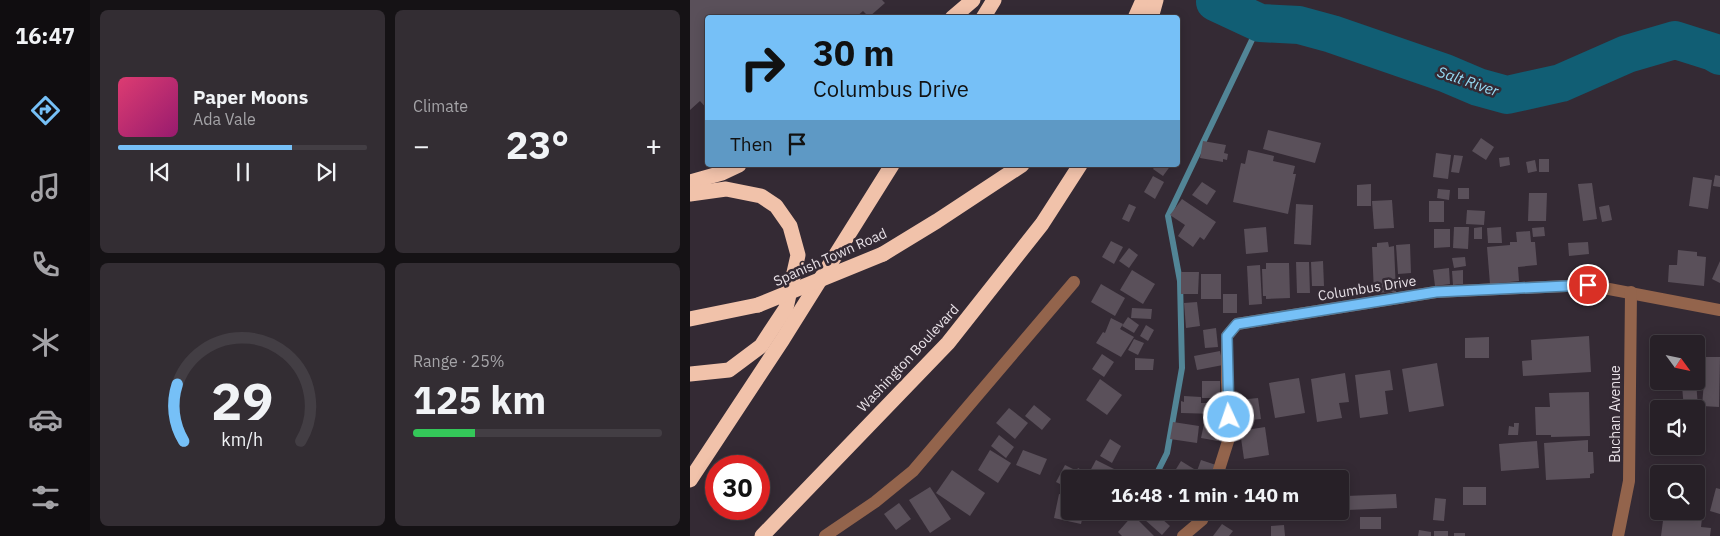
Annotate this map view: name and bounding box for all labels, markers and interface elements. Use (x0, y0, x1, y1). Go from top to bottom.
text: 16:47 (15, 21, 75, 50)
text: 30 m (813, 30, 895, 76)
icon: right (730, 35, 795, 100)
water label: Salt River (1435, 62, 1502, 100)
text: Columbus Drive (813, 74, 969, 103)
text: Paper Moons (193, 85, 308, 109)
icon: directions (28, 93, 63, 128)
text: Climate (413, 96, 468, 116)
text: Ada Vale (193, 109, 256, 129)
text: 23° (506, 120, 569, 169)
text: − (413, 127, 430, 164)
text: + (645, 127, 662, 164)
icon: arrive (783, 130, 811, 158)
text: Then (730, 132, 773, 156)
icon: previous (146, 158, 174, 186)
icon: pause (229, 158, 257, 186)
icon: next (312, 158, 340, 186)
icon: music (28, 170, 63, 205)
street label: Spanish Town Road (770, 224, 890, 290)
icon: phone (28, 247, 63, 282)
pin (1567, 264, 1609, 306)
street label: Columbus Drive (1317, 271, 1418, 305)
icon: arrive (1574, 271, 1602, 299)
street label: Washington Boulevard (853, 300, 963, 416)
icon: climate (28, 325, 63, 360)
north arrow (1650, 335, 1705, 390)
map controls (1650, 335, 1705, 520)
text: Range · 25% (413, 351, 505, 371)
street label: Buchan Avenue (1606, 365, 1624, 463)
text: 29 (211, 367, 274, 434)
text: 125 km (413, 375, 546, 424)
position arrow (1202, 390, 1254, 442)
button: sound (1650, 400, 1705, 455)
icon: car (28, 402, 63, 437)
text: km/h (222, 428, 264, 451)
speed limit sign: 30 (705, 455, 770, 520)
button: search (1650, 465, 1705, 520)
icon: filters (28, 480, 63, 515)
text: 16:48 · 1 min · 140 m (1111, 483, 1299, 507)

